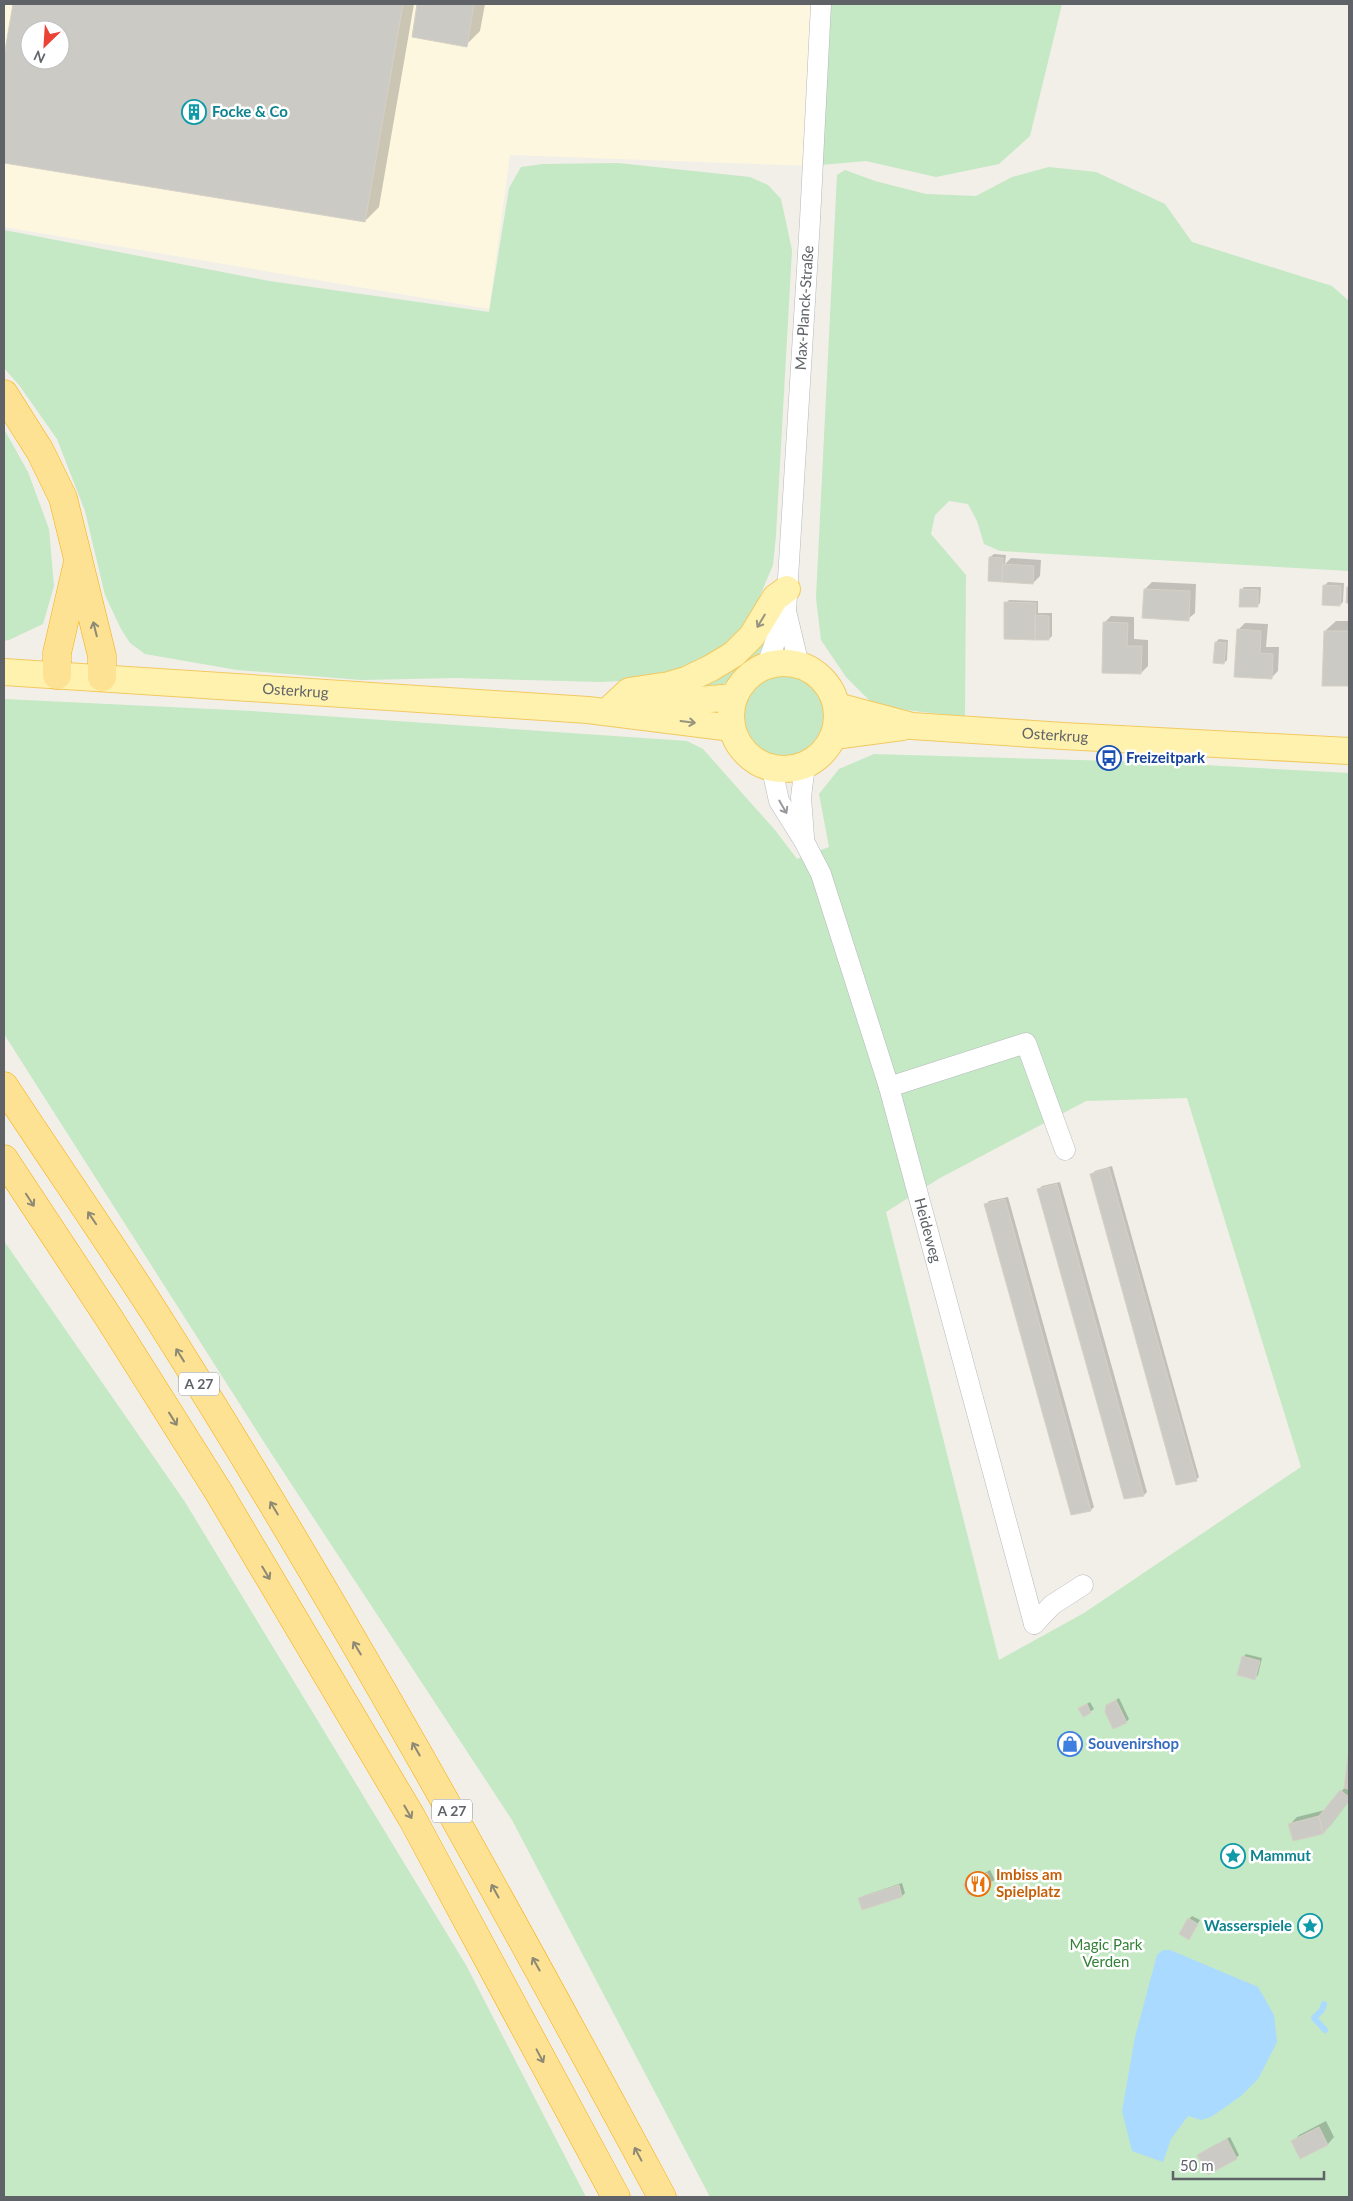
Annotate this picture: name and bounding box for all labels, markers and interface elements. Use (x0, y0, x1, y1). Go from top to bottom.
north arrow (20, 20, 70, 70)
text: N (31, 47, 48, 67)
building icon: Focke & Co (181, 99, 207, 125)
place label: Focke & Co (212, 102, 288, 120)
street label: Max-Planck-Straße (791, 245, 816, 371)
one-way arrow (755, 614, 765, 628)
one-way arrow (90, 622, 99, 638)
street label: Osterkrug (262, 679, 329, 701)
one-way arrow (680, 718, 696, 728)
street label: Osterkrug (1021, 723, 1089, 745)
bus stop icon: Freizeitpark (1096, 745, 1122, 771)
place label: Freizeitpark (1126, 748, 1206, 766)
one-way arrow (778, 799, 788, 813)
one-way arrow (26, 1192, 36, 1206)
street label: Heideweg (911, 1196, 946, 1265)
one-way arrow (87, 1212, 97, 1226)
one-way arrow (175, 1348, 185, 1362)
road number: A 27 (179, 1372, 219, 1396)
one-way arrow (168, 1411, 178, 1425)
one-way arrow (269, 1501, 279, 1516)
one-way arrow (262, 1565, 272, 1579)
one-way arrow (351, 1642, 361, 1656)
shop icon: Souvenirshop (1057, 1731, 1083, 1757)
place label: Souvenirshop (1088, 1734, 1179, 1752)
one-way arrow (410, 1742, 420, 1756)
road number: A 27 (432, 1800, 472, 1822)
one-way arrow (403, 1805, 413, 1820)
place icon: Mammut (1220, 1843, 1246, 1869)
place label: Mammut (1250, 1846, 1311, 1864)
place label: Imbiss am Spielplatz (996, 1865, 1062, 1900)
restaurant icon: Imbiss am Spielplatz (965, 1871, 991, 1897)
one-way arrow (490, 1883, 500, 1898)
place icon: Wasserspiele (1297, 1913, 1323, 1939)
place label: Wasserspiele (1204, 1916, 1292, 1934)
park label: Magic Park Verden (1070, 1935, 1143, 1970)
one-way arrow (530, 1957, 540, 1971)
one-way arrow (535, 2049, 545, 2064)
one-way arrow (633, 2148, 643, 2162)
scale bar (1173, 2148, 1324, 2180)
text: 50 m (1180, 2156, 1214, 2174)

